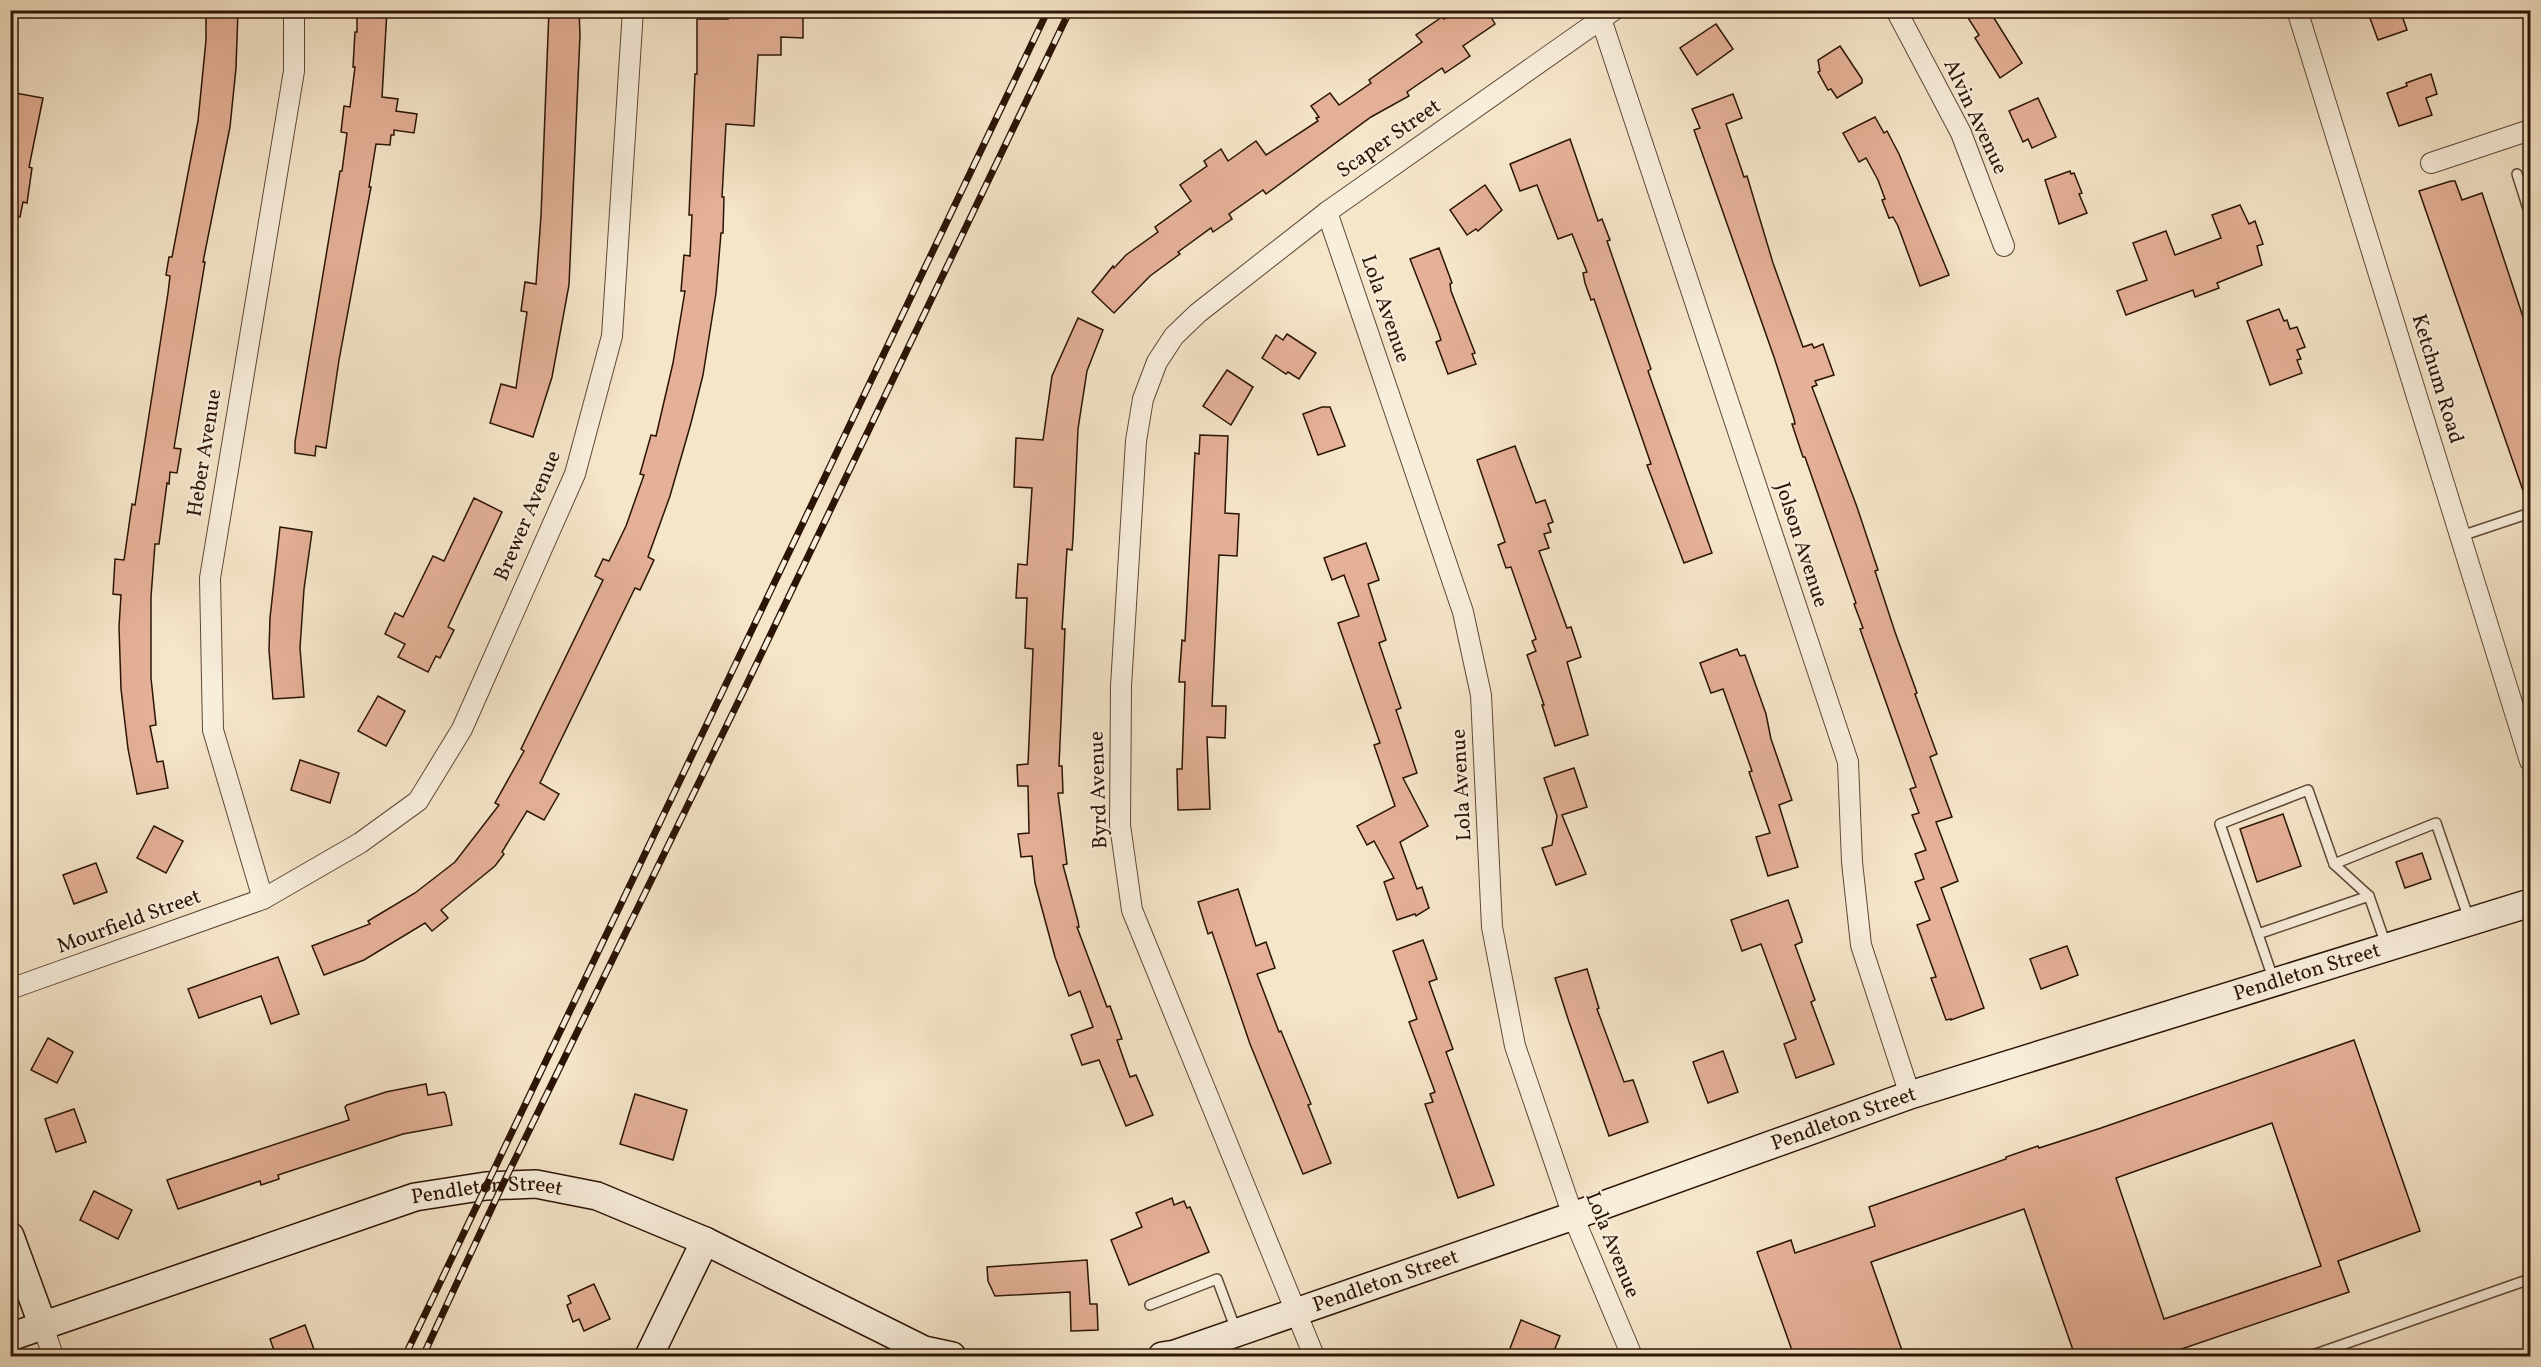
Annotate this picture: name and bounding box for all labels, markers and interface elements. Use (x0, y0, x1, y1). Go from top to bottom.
street label: Alvin Avenue (1936, 55, 2014, 179)
street label: Scaper Street (1331, 92, 1447, 186)
street label: Lola Avenue (1353, 251, 1417, 367)
street label: Ketchum Road (2404, 311, 2470, 447)
street label: Heber Avenue (181, 387, 229, 519)
street label: Brewer Avenue (487, 446, 569, 586)
street label: Jolson Avenue (1767, 479, 1835, 611)
street label: Lola Avenue (1445, 728, 1479, 842)
street label: Byrd Avenue (1082, 730, 1116, 849)
street label: Mourfield Street (53, 882, 205, 962)
street label: Pendleton Street (2230, 936, 2384, 1009)
street label: Pendleton Street (1767, 1079, 1920, 1158)
street label: Pendleton Street (409, 1170, 565, 1212)
street label: Lola Avenue (1578, 1187, 1647, 1303)
street label: Pendleton Street (1309, 1242, 1462, 1320)

